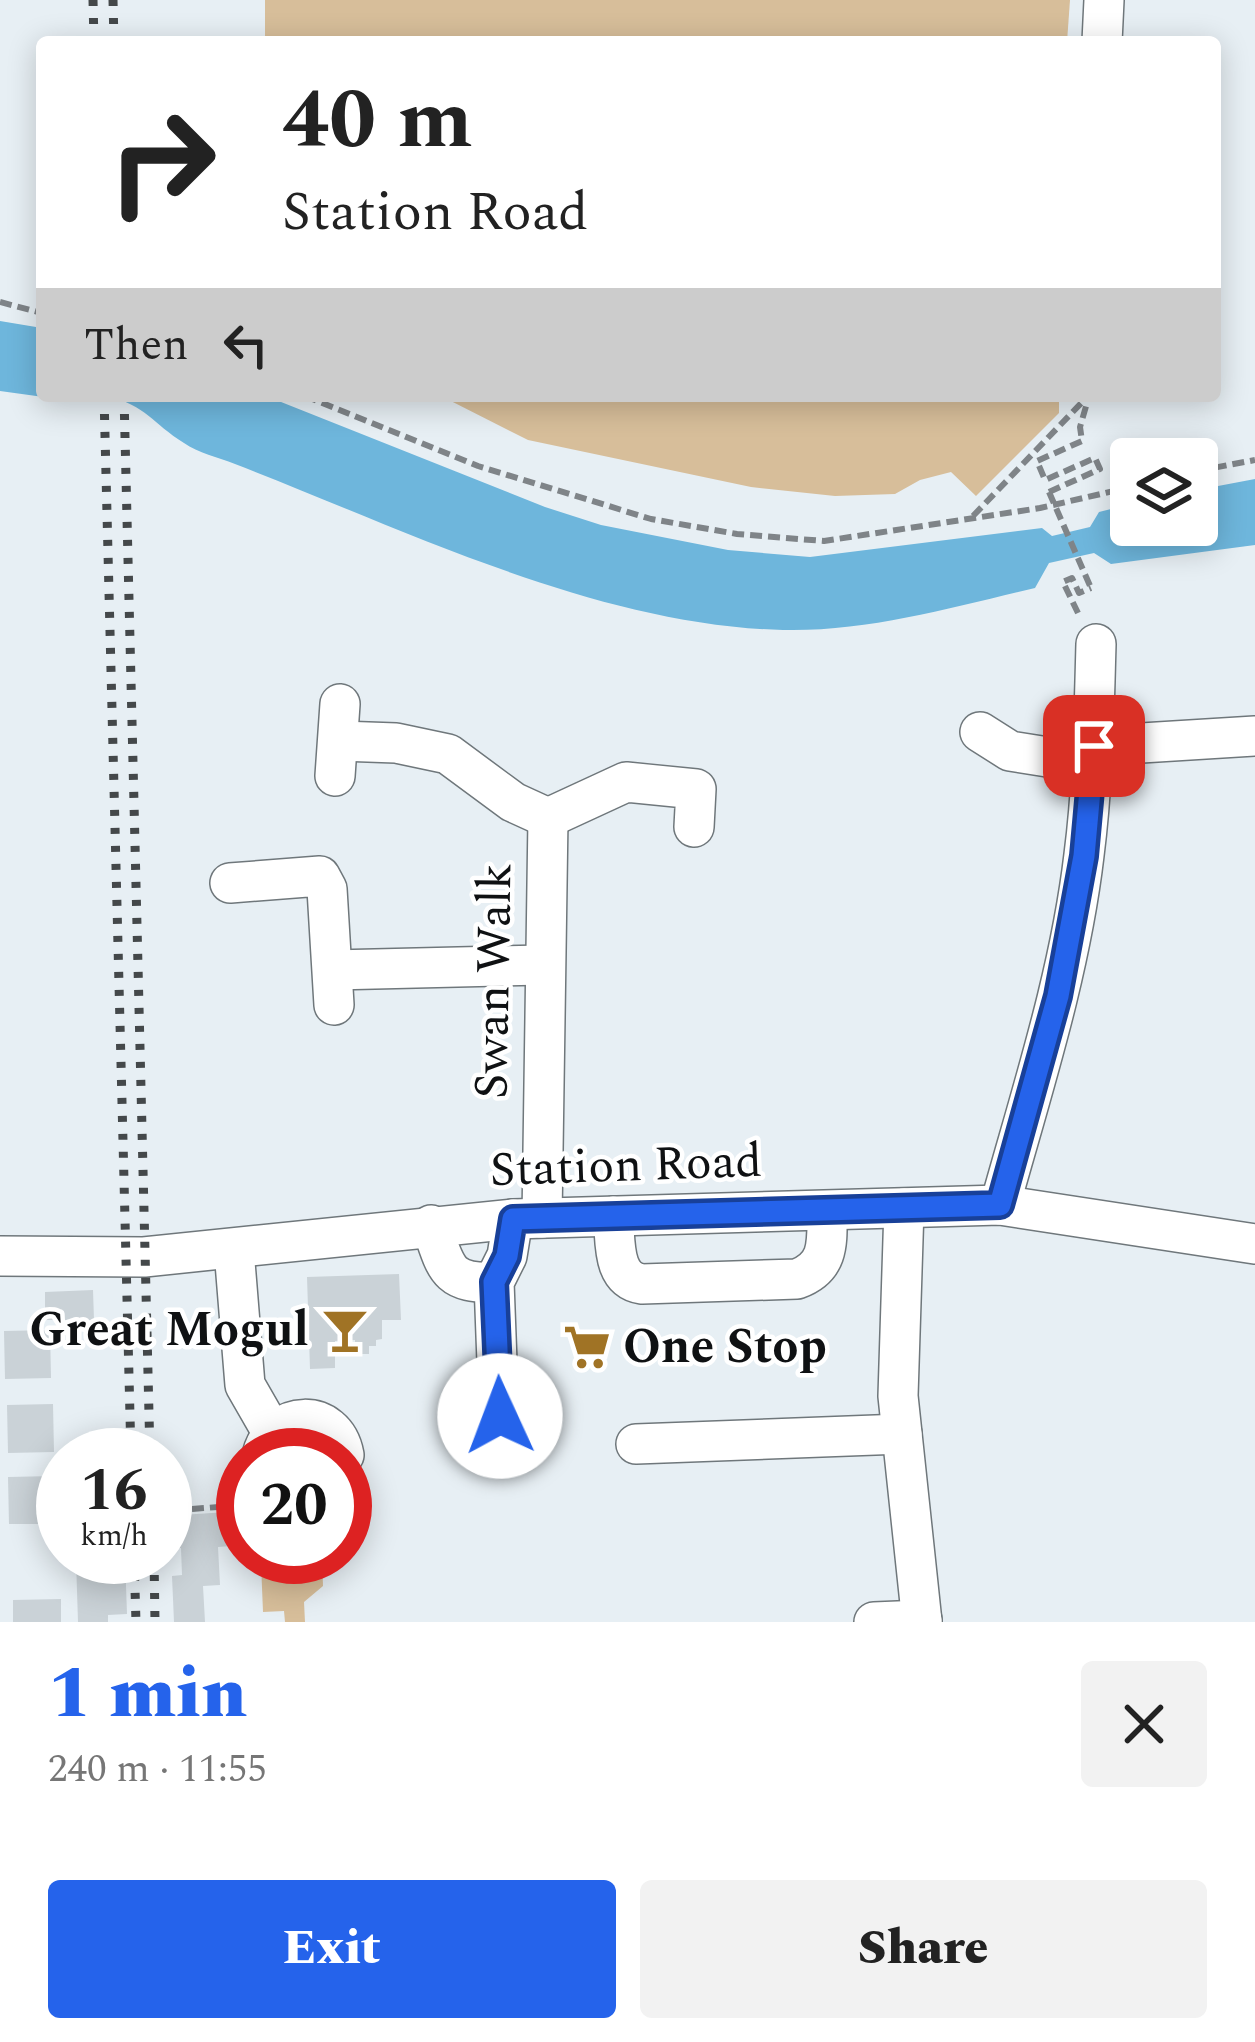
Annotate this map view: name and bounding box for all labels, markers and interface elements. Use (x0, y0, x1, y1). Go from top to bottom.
text: 40 m (282, 57, 473, 185)
icon: right (84, 84, 240, 240)
text: Station Road (282, 172, 589, 254)
text: Then (84, 311, 189, 380)
icon: left (213, 312, 279, 378)
map controls (1110, 438, 1218, 546)
button: layers (1110, 438, 1218, 546)
pin (1043, 695, 1145, 797)
icon: arrive (1061, 713, 1127, 779)
street label: Swan Walk (455, 862, 533, 1100)
street label: Station Road (489, 1125, 763, 1207)
place label: Great Mogul (29, 1294, 309, 1367)
bar icon: Great Mogul (320, 1305, 370, 1355)
place label: One Stop (623, 1311, 827, 1384)
supermarket icon: One Stop (562, 1322, 612, 1372)
position arrow (437, 1353, 563, 1479)
speed limit sign: 20 (216, 1428, 372, 1584)
text: 16 (80, 1445, 148, 1537)
text: km/h (80, 1513, 148, 1559)
text: 1 min (48, 1640, 247, 1749)
button: close (1081, 1661, 1207, 1787)
text: 240 m · 11:55 (48, 1740, 267, 1799)
button: Exit (48, 1880, 616, 2018)
button: Share (640, 1880, 1207, 2018)

